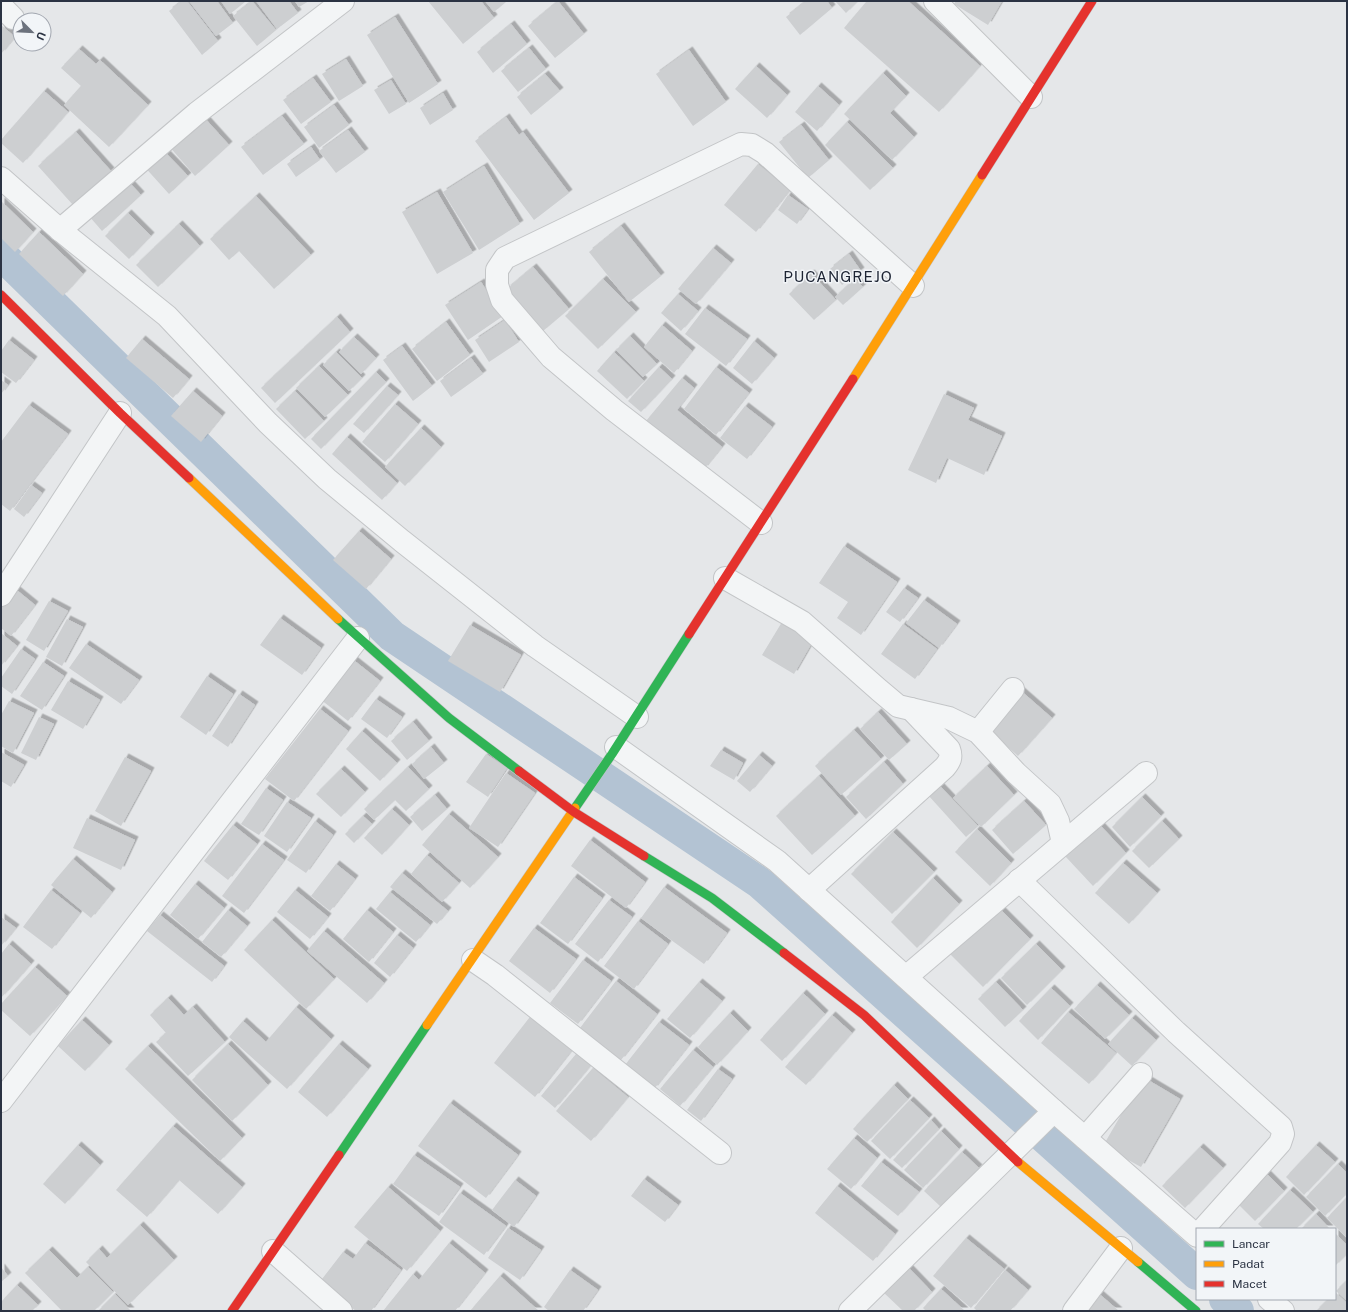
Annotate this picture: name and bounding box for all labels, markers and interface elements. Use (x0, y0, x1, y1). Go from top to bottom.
north arrow (12, 12, 52, 52)
text: U (34, 30, 48, 42)
district label: PUCANGREJO (783, 268, 893, 285)
legend (1196, 1228, 1336, 1300)
text: Lancar (1232, 1237, 1270, 1251)
text: Padat (1232, 1257, 1265, 1271)
text: Macet (1232, 1277, 1267, 1291)

